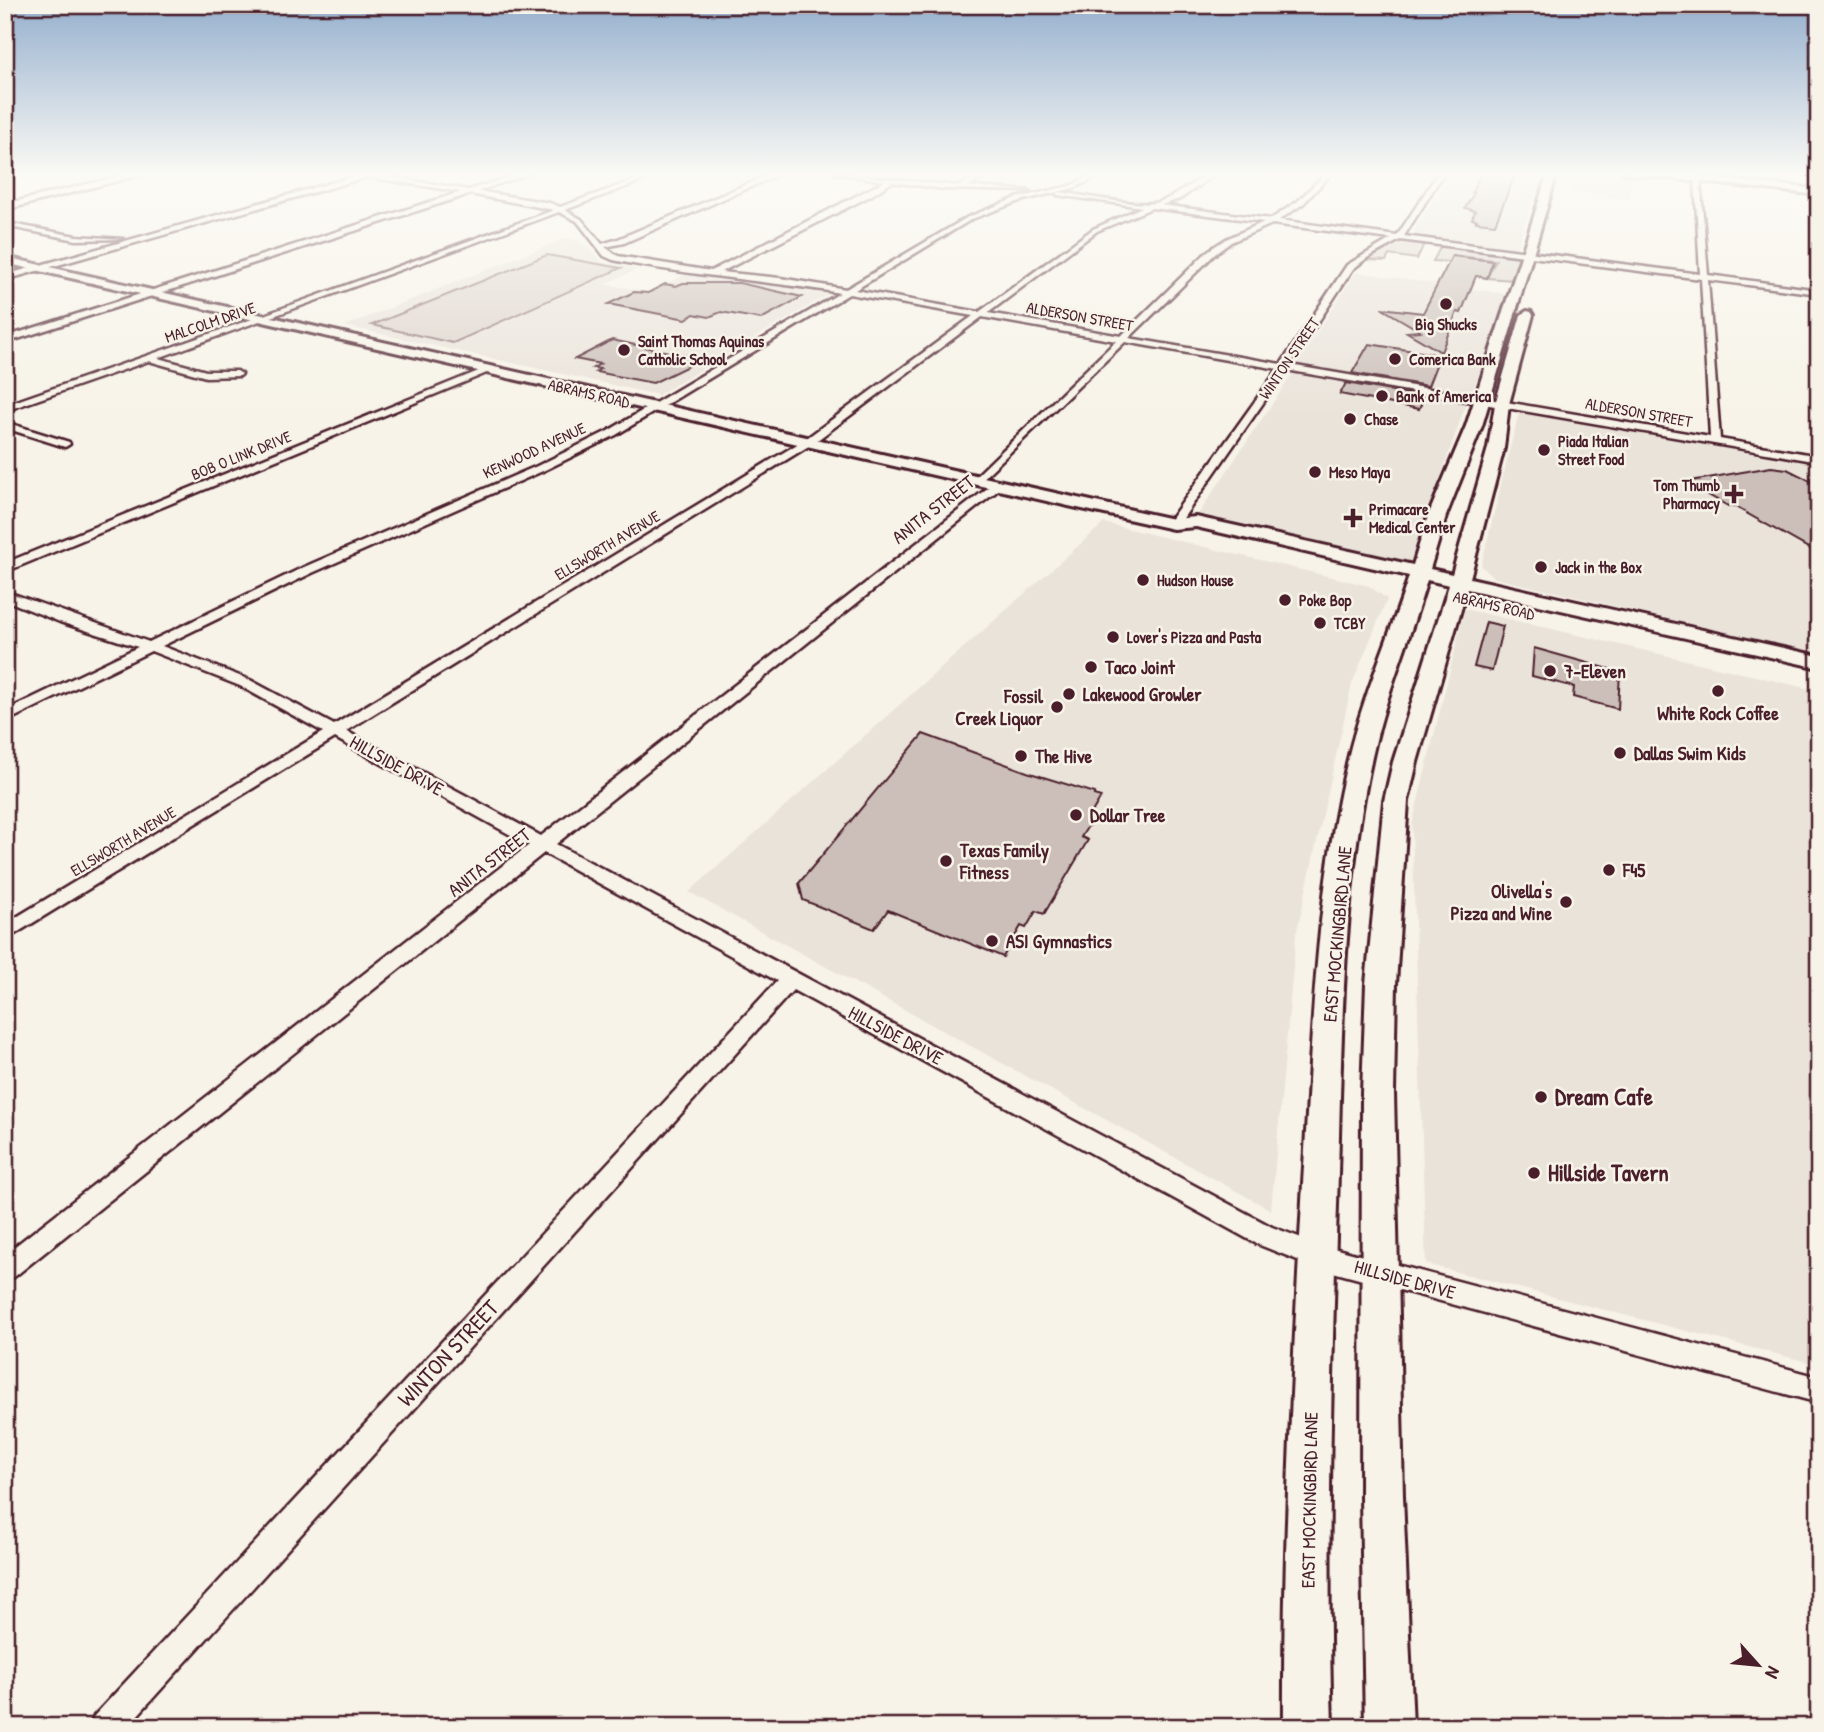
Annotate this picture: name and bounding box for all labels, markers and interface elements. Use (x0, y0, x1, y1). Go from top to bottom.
street label: MALCOLM DRIVE (162, 296, 258, 348)
street label: ALDERSON STREET (1025, 296, 1136, 336)
marker: Big Shucks (1438, 296, 1454, 312)
street label: WINTON STREET (1253, 312, 1325, 403)
place label: Big Shucks (1415, 313, 1478, 336)
place label: Saint Thomas Aquinas Catholic School (638, 330, 765, 370)
marker: Saint Thomas Aquinas Catholic School (616, 342, 632, 358)
place label: Comerica Bank (1409, 348, 1496, 370)
marker: Comerica Bank (1387, 351, 1403, 367)
street label: ABRAMS ROAD (546, 373, 632, 413)
place label: Bank of America (1396, 385, 1492, 407)
marker: Bank of America (1374, 388, 1390, 404)
street label: ALDERSON STREET (1584, 392, 1695, 432)
place label: Chase (1364, 408, 1399, 430)
marker: Chase (1342, 411, 1358, 427)
street label: KENWOOD AVENUE (479, 417, 589, 483)
street label: BOB O LINK DRIVE (188, 425, 294, 485)
place label: Piada Italian Street Food (1558, 430, 1629, 470)
marker: Piada Italian Street Food (1536, 442, 1552, 458)
place label: Meso Maya (1329, 461, 1391, 484)
marker: Meso Maya (1307, 464, 1323, 480)
street label: ANITA STREET (886, 468, 981, 550)
place label: Tom Thumb Pharmacy (1652, 474, 1720, 515)
marker: Tom Thumb Pharmacy (1726, 486, 1742, 502)
place label: Primacare Medical Center (1369, 498, 1456, 538)
street label: ELLSWORTH AVENUE (550, 505, 664, 585)
marker: Primacare Medical Center (1343, 508, 1363, 528)
place label: Jack in the Box (1555, 556, 1642, 578)
marker: Jack in the Box (1533, 559, 1549, 575)
place label: Hudson House (1157, 569, 1234, 591)
marker: Hudson House (1135, 572, 1151, 588)
street label: ABRAMS ROAD (1451, 585, 1537, 625)
place label: Poke Bop (1299, 589, 1351, 612)
marker: Poke Bop (1277, 592, 1293, 608)
place label: TCBY (1333, 612, 1366, 634)
marker: TCBY (1312, 615, 1328, 631)
place label: Lover's Pizza and Pasta (1127, 626, 1262, 648)
marker: Lover's Pizza and Pasta (1105, 629, 1121, 645)
place label: Taco Joint (1104, 654, 1176, 680)
place label: 7-Eleven (1563, 658, 1626, 684)
marker: Taco Joint (1083, 659, 1099, 675)
marker: 7-Eleven (1542, 663, 1558, 679)
place label: Lakewood Growler (1083, 681, 1202, 707)
place label: Fossil Creek Liquor (955, 683, 1044, 732)
marker: White Rock Coffee (1710, 683, 1726, 699)
marker: Lakewood Growler (1061, 686, 1077, 702)
marker: Fossil Creek Liquor (1049, 699, 1065, 715)
place label: White Rock Coffee (1657, 700, 1779, 726)
street label: HILLSIDE DRIVE (345, 728, 449, 802)
place label: Dallas Swim Kids (1634, 740, 1746, 766)
place label: The Hive (1034, 743, 1093, 769)
marker: Dallas Swim Kids (1612, 745, 1628, 761)
marker: The Hive (1013, 748, 1029, 764)
street label: ELLSWORTH AVENUE (66, 801, 180, 881)
place label: Dollar Tree (1090, 802, 1166, 828)
marker: Dollar Tree (1068, 807, 1084, 823)
street label: ANITA STREET (442, 821, 537, 903)
place label: Texas Family Fitness (959, 837, 1049, 885)
street label: EAST MOCKINGBIRD LANE (1316, 844, 1358, 1023)
marker: Texas Family Fitness (938, 853, 954, 869)
place label: F45 (1622, 857, 1646, 883)
marker: F45 (1601, 862, 1617, 878)
place label: Olivella's Pizza and Wine (1451, 878, 1553, 926)
marker: Olivella's Pizza and Wine (1558, 894, 1574, 910)
place label: ASI Gymnastics (1006, 928, 1112, 955)
marker: ASI Gymnastics (984, 933, 1000, 949)
street label: HILLSIDE DRIVE (844, 999, 948, 1071)
place label: Dream Cafe (1555, 1081, 1654, 1112)
marker: Dream Cafe (1533, 1089, 1549, 1105)
place label: Hillside Tavern (1548, 1157, 1669, 1188)
marker: Hillside Tavern (1526, 1165, 1542, 1181)
street label: HILLSIDE DRIVE (1352, 1253, 1459, 1305)
street label: WINTON STREET (390, 1292, 505, 1413)
street label: EAST MOCKINGBIRD LANE (1294, 1411, 1324, 1588)
north arrow (1722, 1630, 1792, 1700)
text: N (1759, 1662, 1787, 1683)

